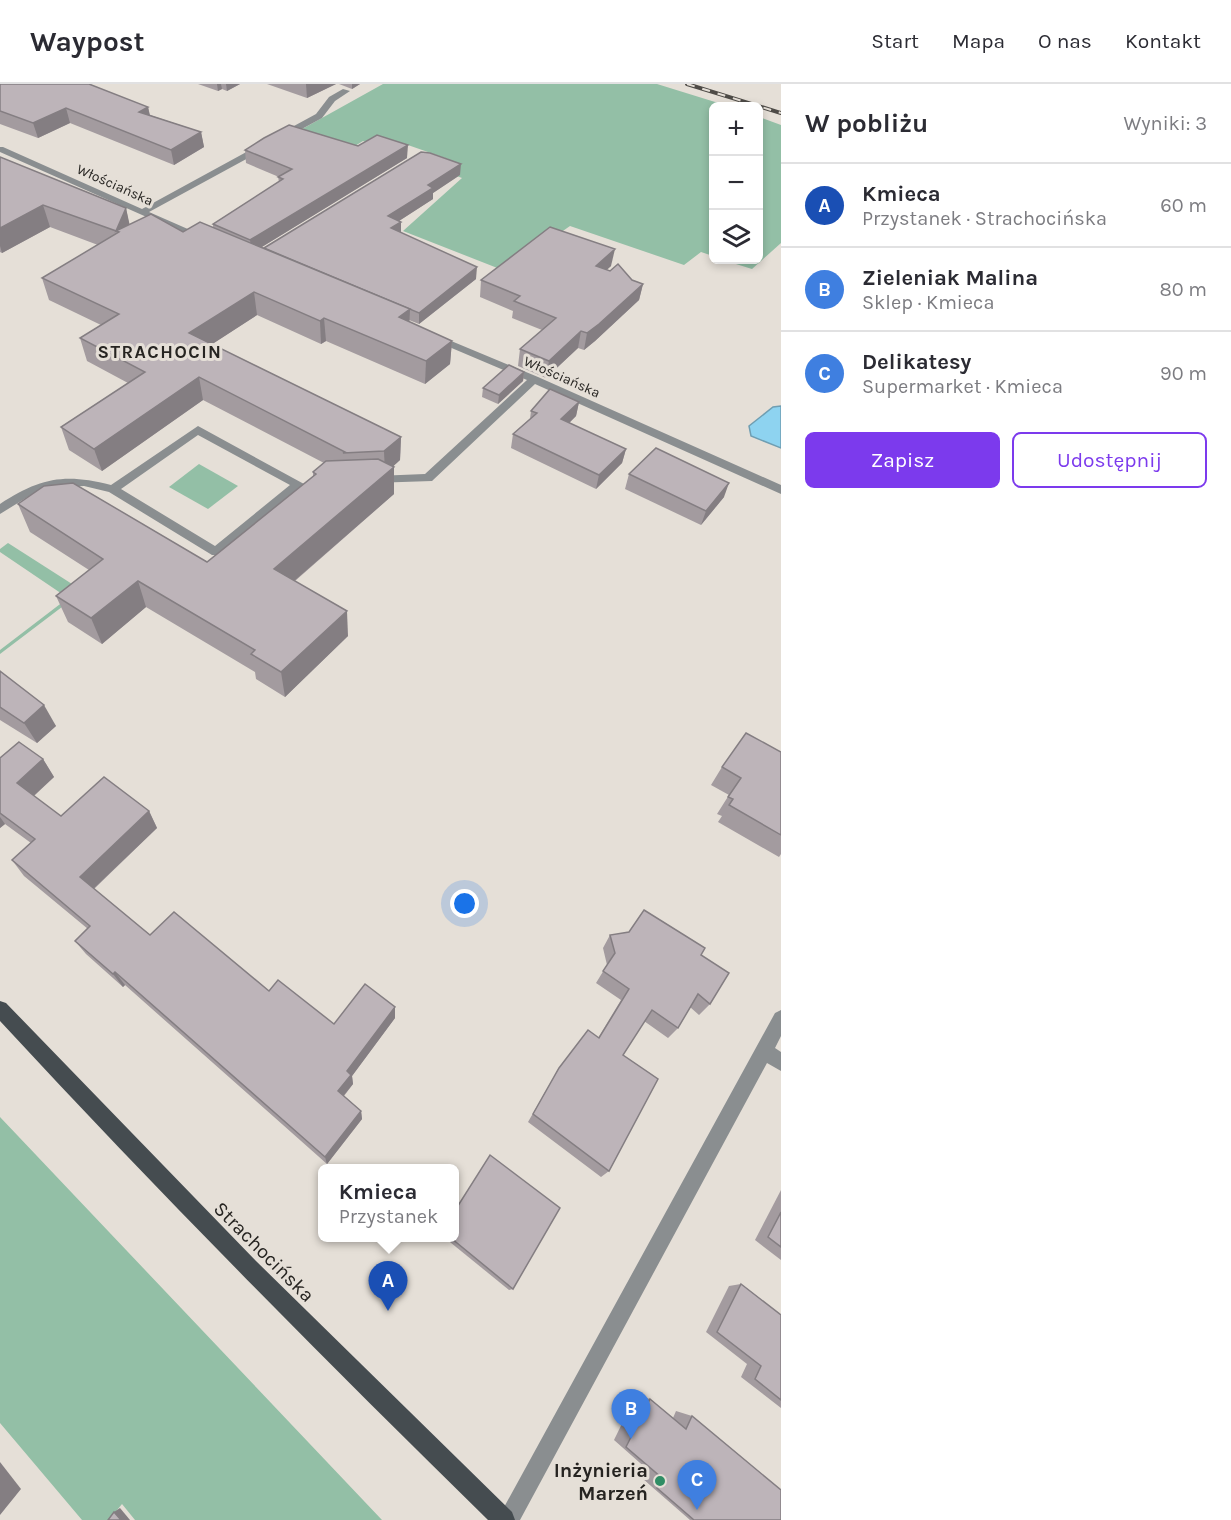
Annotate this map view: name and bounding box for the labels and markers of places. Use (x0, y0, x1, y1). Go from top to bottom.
pin: A (368, 1262, 408, 1311)
pin: B (612, 1390, 650, 1439)
place label: Inżynieria Marzeń (554, 1459, 648, 1505)
pin: C (678, 1460, 716, 1510)
marker: Inżynieria Marzeń (653, 1474, 667, 1488)

